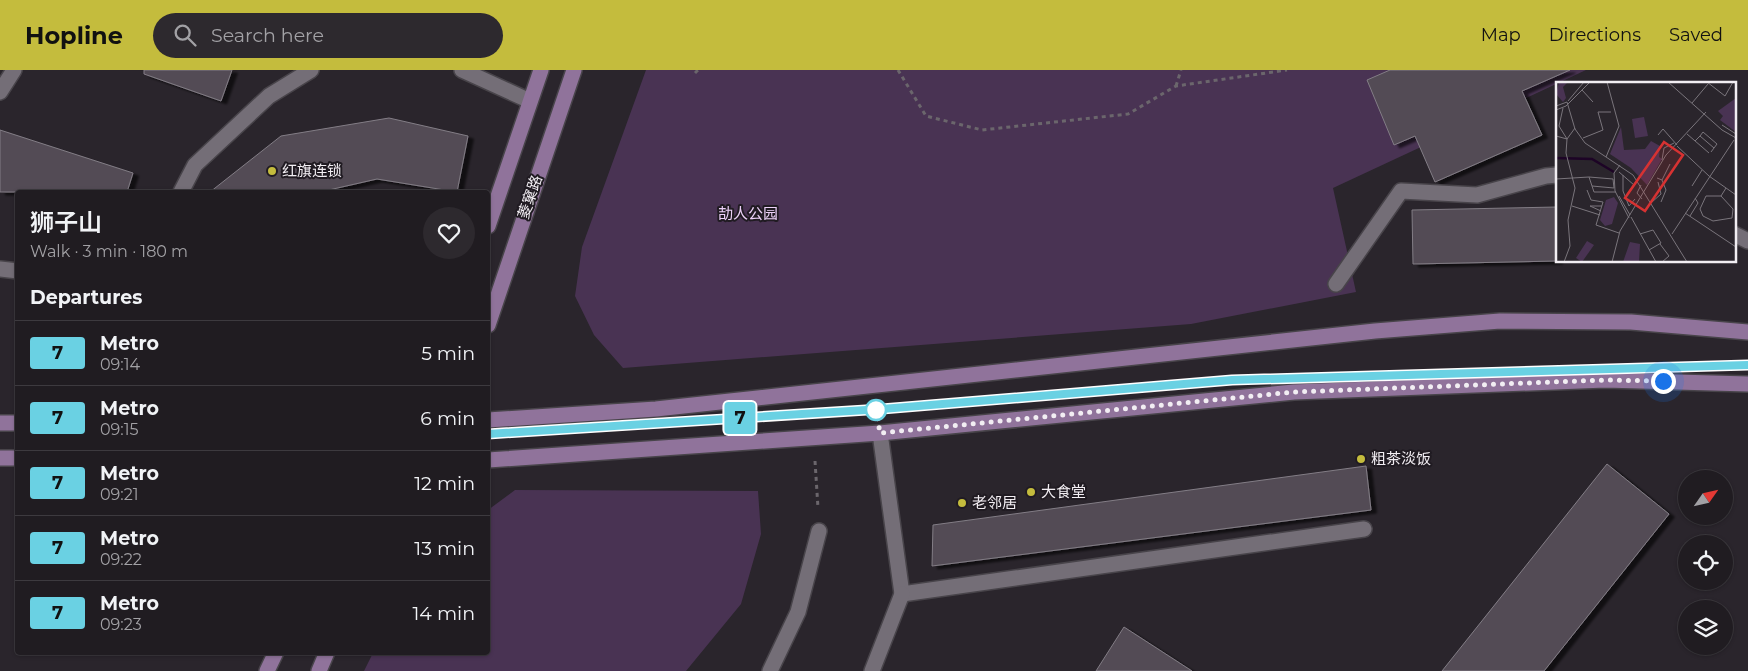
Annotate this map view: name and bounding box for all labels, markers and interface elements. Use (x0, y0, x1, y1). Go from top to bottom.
search box (153, 13, 503, 58)
text: Hopline (25, 21, 123, 50)
icon: search (171, 21, 199, 49)
text: Search here (211, 24, 324, 47)
text: Map (1481, 24, 1521, 46)
text: Directions (1549, 24, 1641, 46)
text: Saved (1669, 24, 1723, 46)
inset map (1556, 82, 1736, 262)
place label: 红旗连锁 (282, 161, 342, 180)
marker: 红旗连锁 (266, 165, 278, 177)
street label: 菱窠路 (513, 172, 546, 221)
park label: 劼人公园 (718, 204, 778, 223)
button: heart (423, 207, 475, 259)
text: 狮子山 (30, 208, 102, 237)
text: Walk · 3 min · 180 m (30, 242, 188, 261)
text: Departures (30, 286, 142, 309)
text: Metro (100, 332, 159, 355)
text: 7 (52, 342, 63, 364)
text: 5 min (421, 342, 475, 365)
text: 09:14 (100, 355, 140, 374)
your location (1651, 369, 1676, 394)
text: Metro (100, 397, 159, 420)
unlabelled marker (865, 399, 887, 421)
line badge: 7 (724, 402, 756, 434)
text: 7 (52, 407, 63, 429)
text: 6 min (420, 407, 475, 430)
text: 7 (734, 407, 746, 429)
text: 09:15 (100, 420, 139, 439)
place label: 粗茶淡饭 (1371, 449, 1431, 468)
marker: 粗茶淡饭 (1355, 453, 1367, 465)
text: Metro (100, 462, 159, 485)
north arrow (1678, 470, 1732, 525)
map controls (1678, 470, 1733, 655)
text: 7 (52, 472, 63, 494)
text: 12 min (414, 472, 475, 495)
place label: 大食堂 (1041, 482, 1086, 501)
text: 09:21 (100, 485, 139, 504)
marker: 大食堂 (1025, 486, 1037, 498)
place label: 老邻居 (972, 493, 1017, 512)
marker: 老邻居 (956, 497, 968, 509)
text: Metro (100, 527, 159, 550)
button: locate (1678, 535, 1733, 590)
text: 7 (52, 537, 63, 559)
text: 13 min (414, 537, 475, 560)
text: 09:22 (100, 550, 142, 569)
text: Metro (100, 592, 159, 615)
button: layers (1678, 600, 1733, 655)
text: 7 (52, 602, 63, 624)
text: 14 min (412, 602, 475, 625)
text: 09:23 (100, 615, 142, 634)

